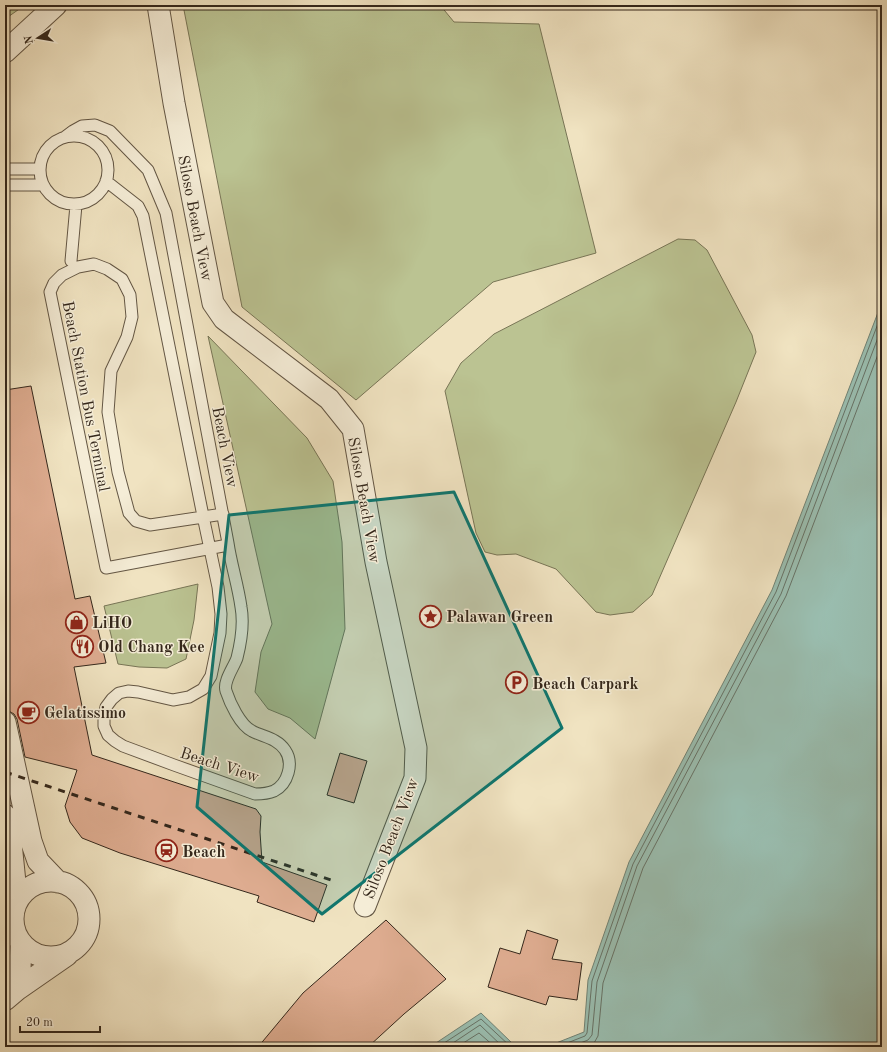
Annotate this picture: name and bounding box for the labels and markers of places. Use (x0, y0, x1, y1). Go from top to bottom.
place icon: Palawan Green (418, 603, 444, 629)
shop icon: LiHO (63, 609, 89, 635)
place label: Palawan Green (446, 610, 553, 626)
place label: LiHO (92, 616, 132, 632)
restaurant icon: Old Chang Kee (70, 633, 96, 659)
place label: Old Chang Kee (98, 640, 205, 656)
parking icon: Beach Carpark (503, 670, 529, 696)
place label: Beach Carpark (532, 677, 638, 693)
cafe icon: Gelatissimo (15, 699, 41, 725)
place label: Gelatissimo (44, 706, 126, 722)
station icon: Beach (153, 838, 179, 864)
place label: Beach (182, 845, 226, 861)

